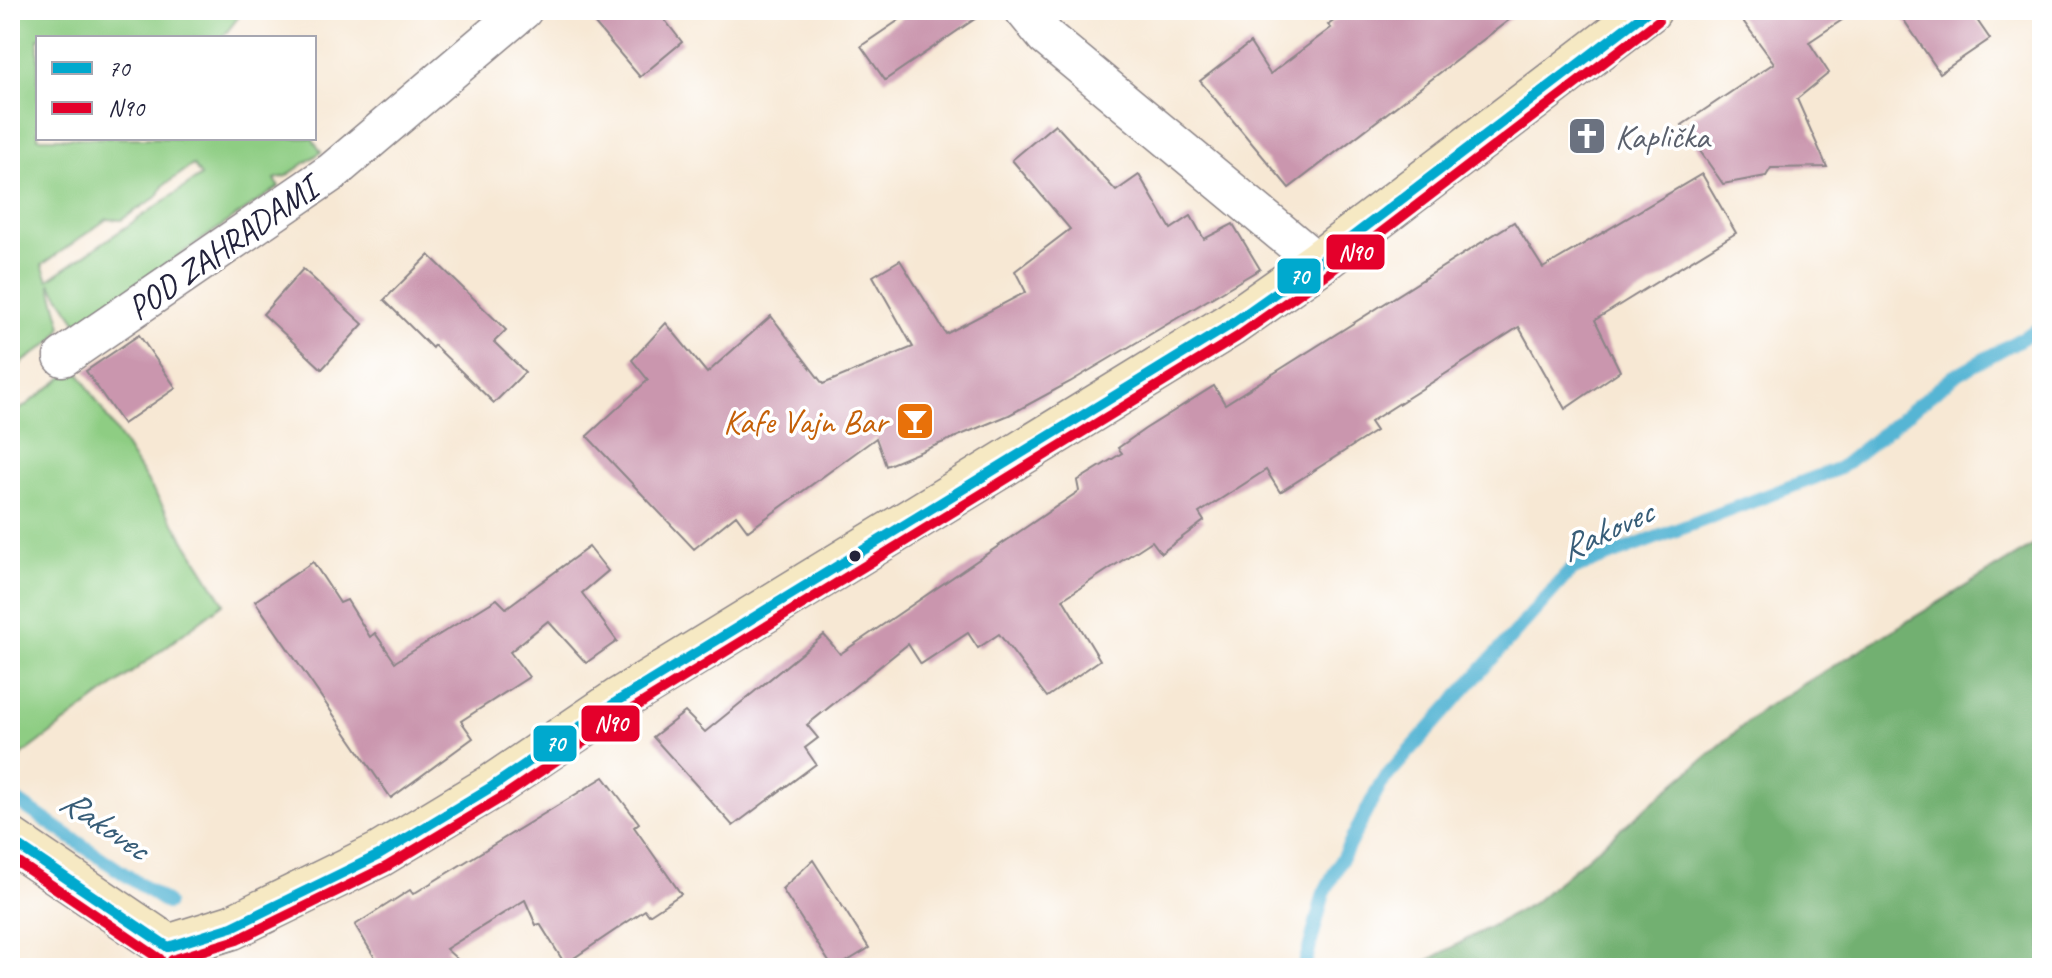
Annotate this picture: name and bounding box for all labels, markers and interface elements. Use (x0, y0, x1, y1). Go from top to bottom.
legend (36, 36, 316, 140)
text: 70 (108, 53, 132, 83)
text: N90 (108, 93, 146, 123)
church icon: Kaplička (1566, 115, 1608, 157)
place label: Kaplička (1615, 115, 1712, 158)
street label: POD ZAHRADAMI (119, 163, 331, 329)
line badge: N90 (1325, 233, 1386, 271)
text: N90 (1338, 239, 1374, 267)
line badge: 70 (1276, 257, 1322, 295)
text: 70 (1289, 263, 1311, 291)
place label: Kafe Vajn Bar (723, 400, 891, 443)
bar icon: Kafe Vajn Bar (894, 400, 936, 442)
water label: Rakovec (1552, 487, 1663, 571)
unlabelled marker (847, 548, 863, 564)
line badge: N90 (580, 704, 641, 743)
text: N90 (594, 710, 630, 738)
line badge: 70 (532, 724, 578, 763)
text: 70 (545, 730, 567, 758)
water label: Rakovec (52, 778, 161, 872)

